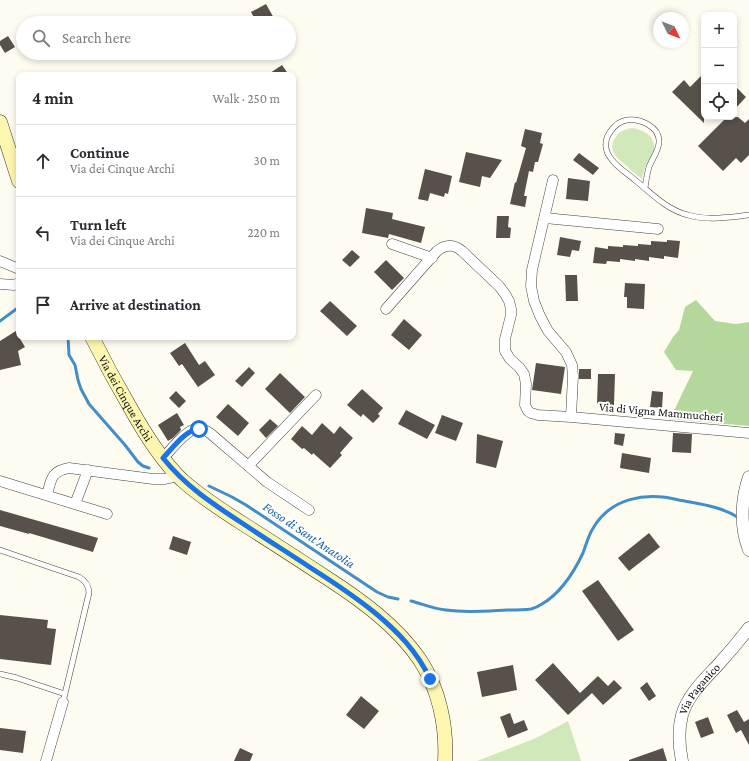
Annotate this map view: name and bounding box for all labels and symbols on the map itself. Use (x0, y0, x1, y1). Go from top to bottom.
north arrow (653, 12, 689, 48)
street label: Via dei Cinque Archi (96, 353, 156, 444)
street label: Via di Vigna Mammucheri (598, 400, 724, 424)
route start (190, 420, 208, 438)
water label: Fosso di Sant'Anatolia (260, 499, 358, 571)
street label: Via Paganico (676, 660, 723, 716)
route end (421, 670, 439, 688)

